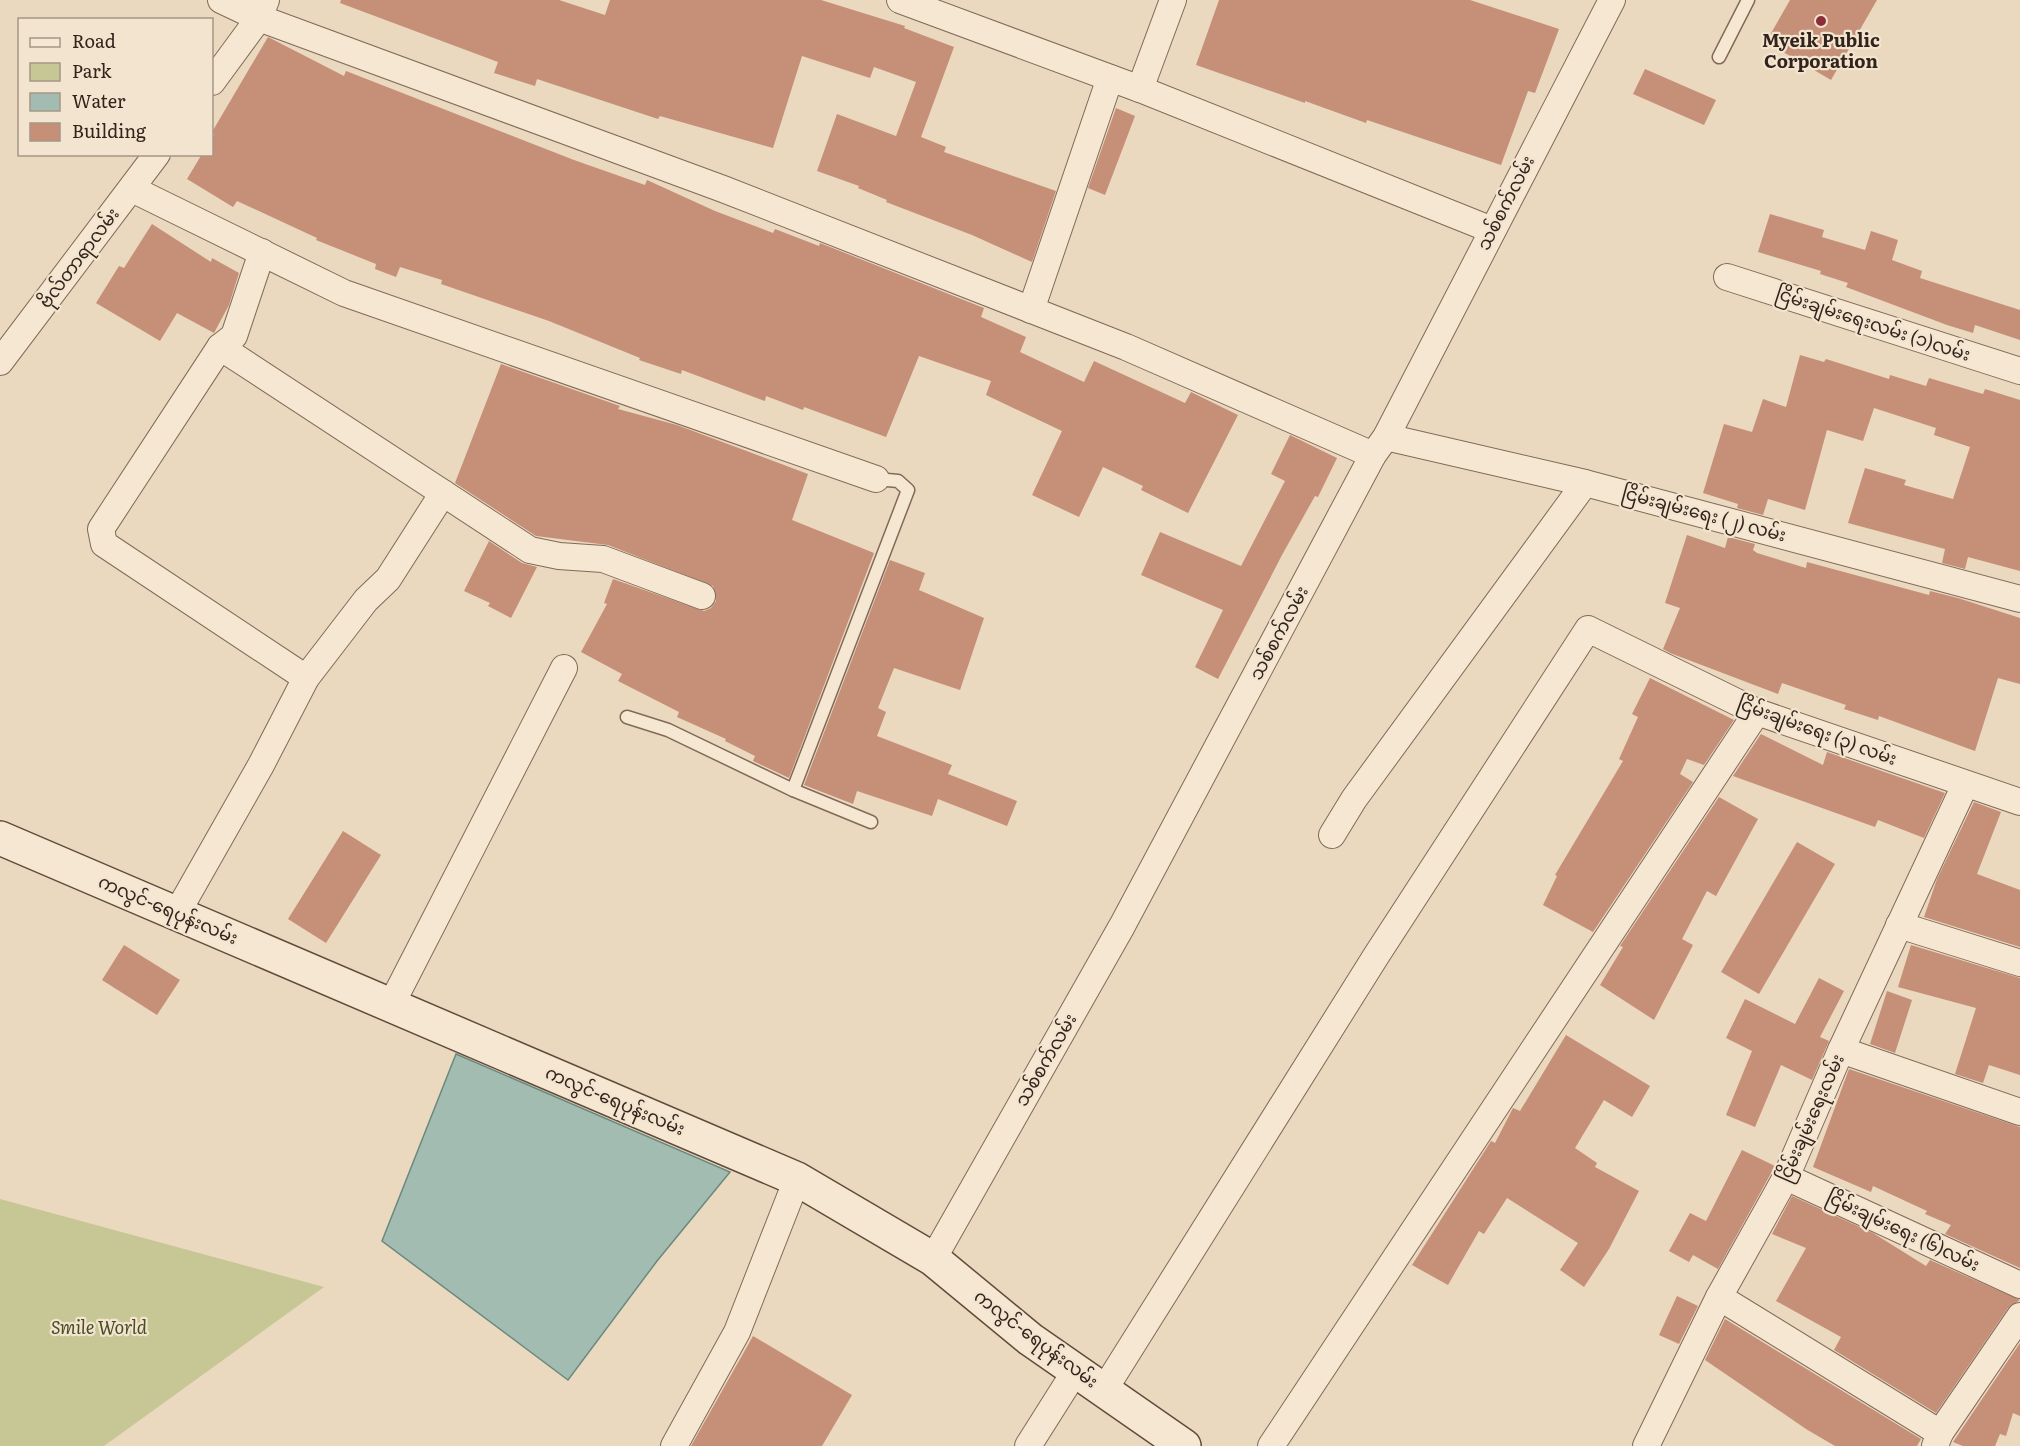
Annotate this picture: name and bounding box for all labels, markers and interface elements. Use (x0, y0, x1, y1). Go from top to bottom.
marker: Myeik Public Corporation (1814, 14, 1828, 28)
legend (18, 18, 213, 156)
place label: Myeik Public Corporation (1762, 26, 1880, 74)
text: Road (72, 27, 116, 54)
text: Park (72, 57, 113, 84)
text: Water (72, 87, 126, 114)
text: Building (72, 117, 147, 144)
street label: သစ်စက်လမ်း (1469, 150, 1540, 255)
street label: ဗိုလ်တာရာလမ်း (31, 201, 127, 315)
street label: ငြိမ်းချမ်းရေးလမ်း (၁)လမ်း (1772, 278, 1974, 370)
street label: ငြိမ်းချမ်းရေး (၂) လမ်း (1618, 478, 1790, 550)
street label: သစ်စက်လမ်း (1241, 580, 1314, 684)
street label: ငြိမ်းချမ်းရေး (၃) လမ်း (1733, 688, 1901, 774)
street label: ကလွင်-ရေပုန်းလမ်း (93, 867, 243, 953)
street label: သစ်စက်လမ်း (1007, 1008, 1082, 1111)
street label: ငြိမ်းချမ်းရေးလမ်း (1769, 1049, 1853, 1187)
street label: ကလွင်-ရေပုန်းလမ်း (540, 1058, 690, 1144)
street label: ငြိမ်းချမ်းရေး (၆)လမ်း (1821, 1182, 1985, 1280)
street label: ကလွင်-ရေပုန်းလမ်း (967, 1282, 1105, 1396)
park label: Smile World (51, 1313, 148, 1340)

